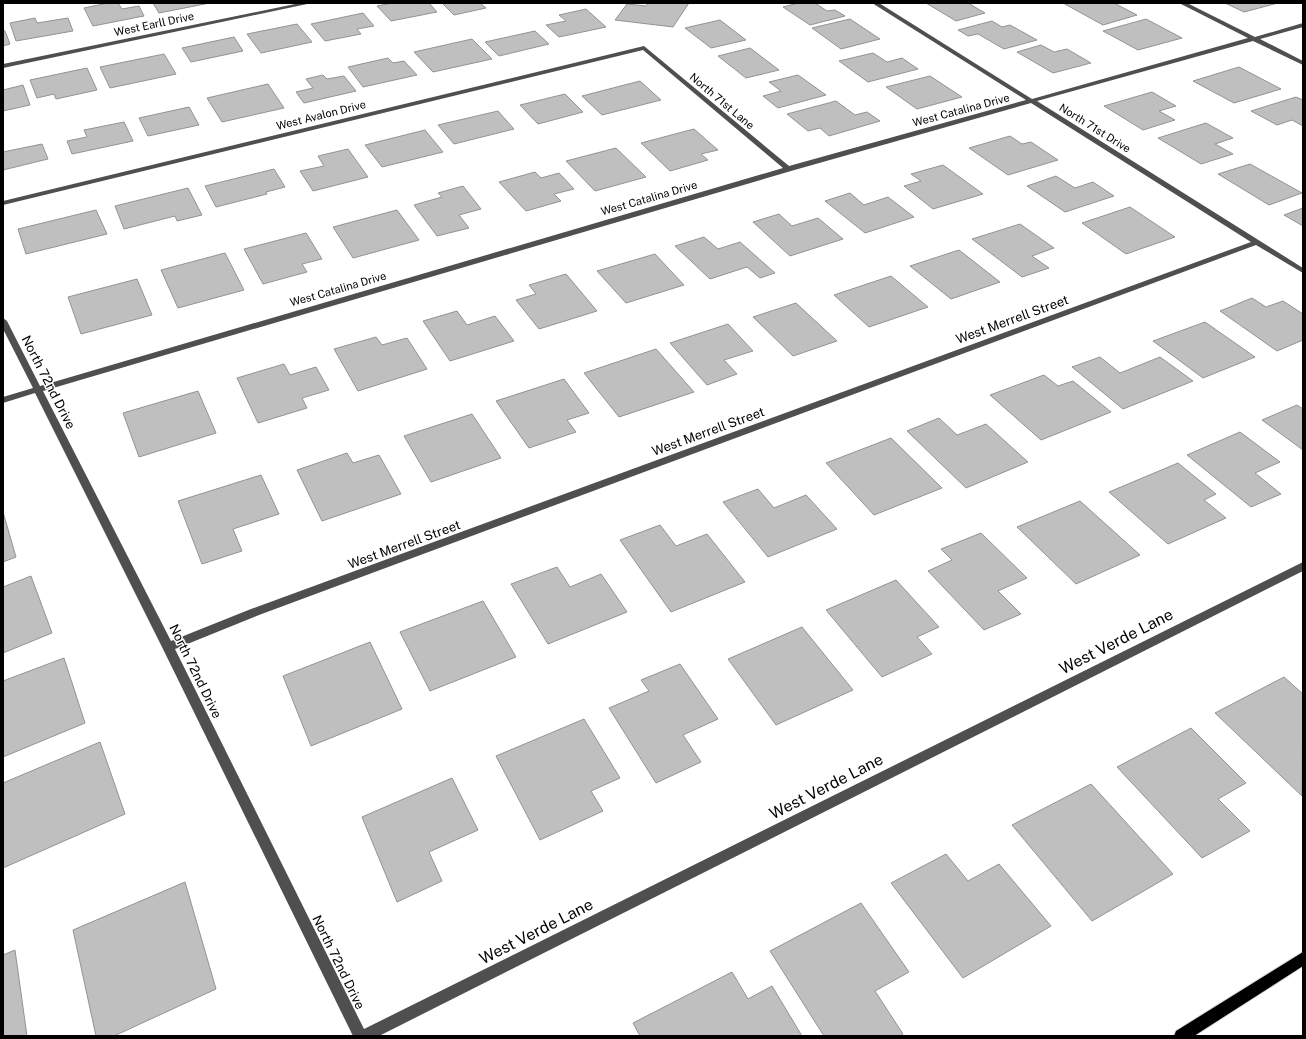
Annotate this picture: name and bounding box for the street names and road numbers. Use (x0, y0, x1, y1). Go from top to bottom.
street label: West Earll Drive (113, 10, 195, 38)
street label: North 71st Lane (687, 71, 757, 131)
street label: West Catalina Drive (911, 91, 1011, 129)
street label: West Avalon Drive (275, 98, 367, 132)
street label: North 71st Drive (1057, 101, 1133, 155)
street label: West Catalina Drive (599, 178, 699, 218)
street label: West Catalina Drive (288, 269, 388, 309)
street label: West Merrell Street (954, 292, 1071, 347)
street label: North 72nd Drive (19, 333, 79, 431)
street label: West Merrell Street (650, 404, 767, 459)
street label: West Merrell Street (346, 517, 463, 572)
street label: West Verde Lane (1056, 605, 1176, 678)
street label: North 72nd Drive (166, 622, 225, 721)
street label: West Verde Lane (766, 750, 886, 823)
street label: West Verde Lane (476, 895, 596, 968)
street label: North 72nd Drive (309, 913, 368, 1012)

